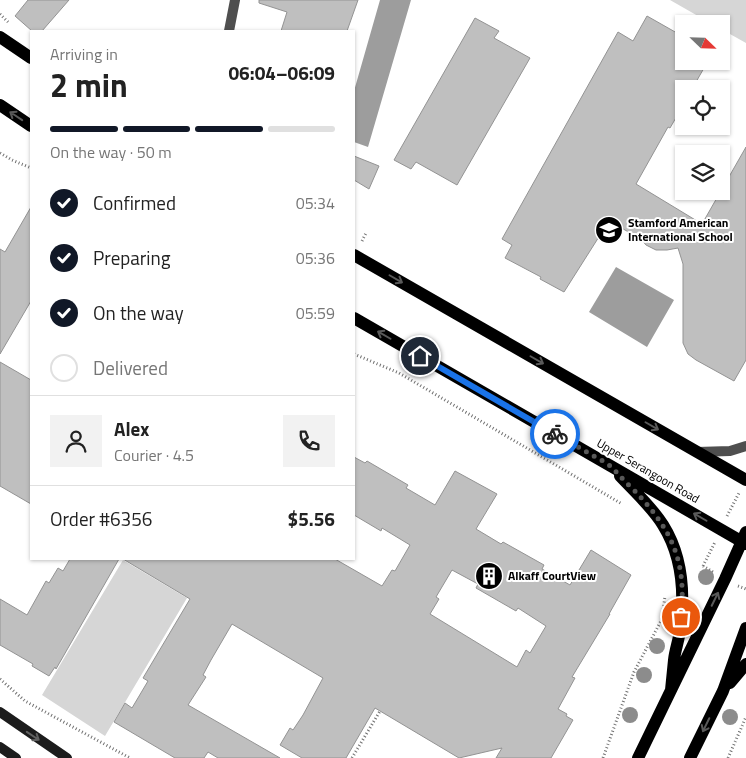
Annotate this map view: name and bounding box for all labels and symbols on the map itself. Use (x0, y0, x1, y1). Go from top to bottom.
north arrow (675, 15, 730, 70)
one-way arrow (9, 111, 23, 121)
place label: Stamford American International School (628, 213, 733, 246)
school or university icon: Stamford American International School (594, 215, 624, 245)
one-way arrow (388, 275, 403, 285)
one-way arrow (377, 330, 392, 340)
pin (399, 335, 441, 377)
one-way arrow (529, 356, 543, 366)
courier (530, 409, 580, 459)
one-way arrow (644, 422, 659, 432)
street label: Upper Serangoon Road (593, 433, 703, 508)
one-way arrow (693, 512, 707, 522)
building icon: Alkaff CourtView (474, 561, 504, 591)
place label: Alkaff CourtView (508, 566, 596, 585)
one-way arrow (711, 592, 721, 607)
pin (660, 596, 702, 638)
one-way arrow (701, 717, 711, 732)
one-way arrow (26, 730, 40, 741)

